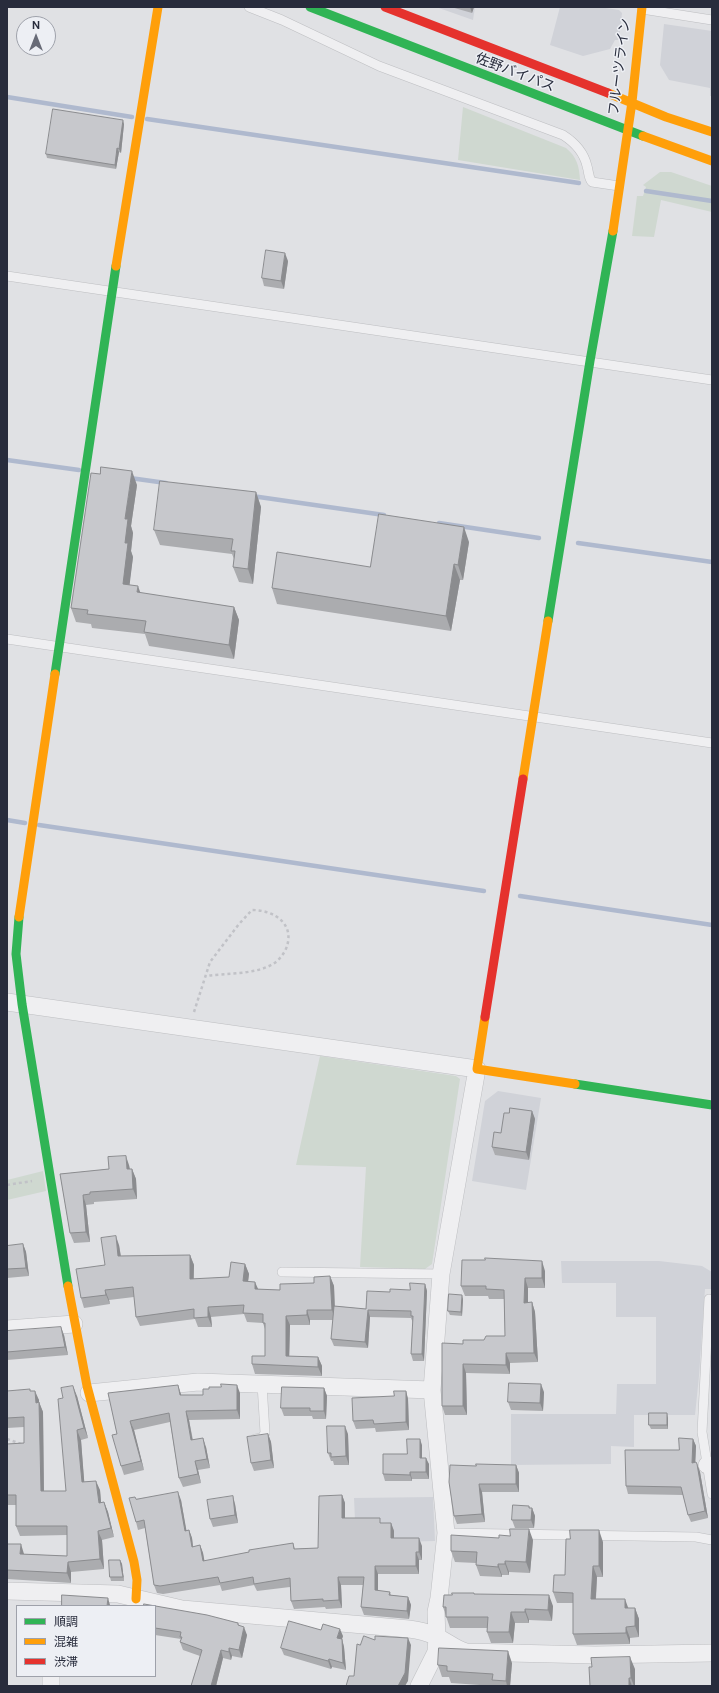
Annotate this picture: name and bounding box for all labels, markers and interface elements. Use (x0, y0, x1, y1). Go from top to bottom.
north arrow (16, 16, 56, 56)
street label: フルーツライン (606, 17, 634, 117)
text: N (32, 18, 40, 32)
street label: 佐野バイパス (473, 50, 557, 96)
legend (16, 1605, 156, 1677)
text: 順調 (54, 1614, 78, 1630)
text: 混雑 (54, 1634, 78, 1650)
text: 渋滞 (54, 1654, 78, 1670)

